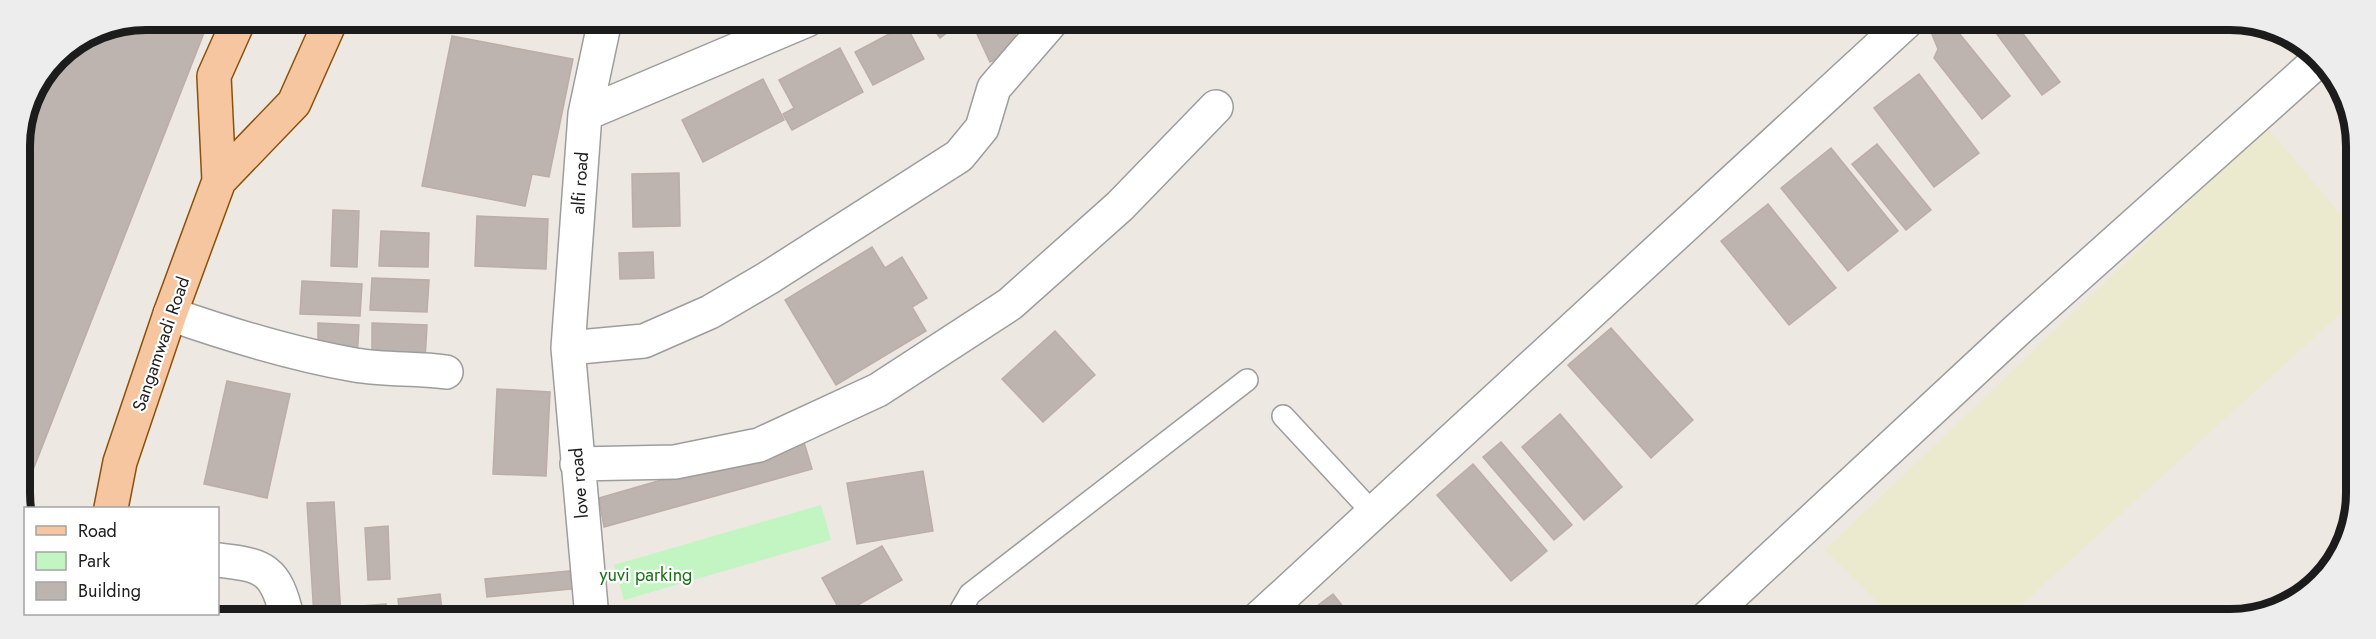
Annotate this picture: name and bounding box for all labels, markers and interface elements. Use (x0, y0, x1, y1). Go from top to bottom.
street label: alfi road (565, 151, 595, 215)
street label: Sangamwadi Road (126, 273, 196, 415)
street label: love road (563, 447, 595, 519)
legend (24, 507, 219, 615)
text: Road (78, 518, 117, 544)
text: Park (78, 548, 110, 574)
park label: yuvi parking (600, 562, 692, 588)
text: Building (78, 578, 141, 604)

